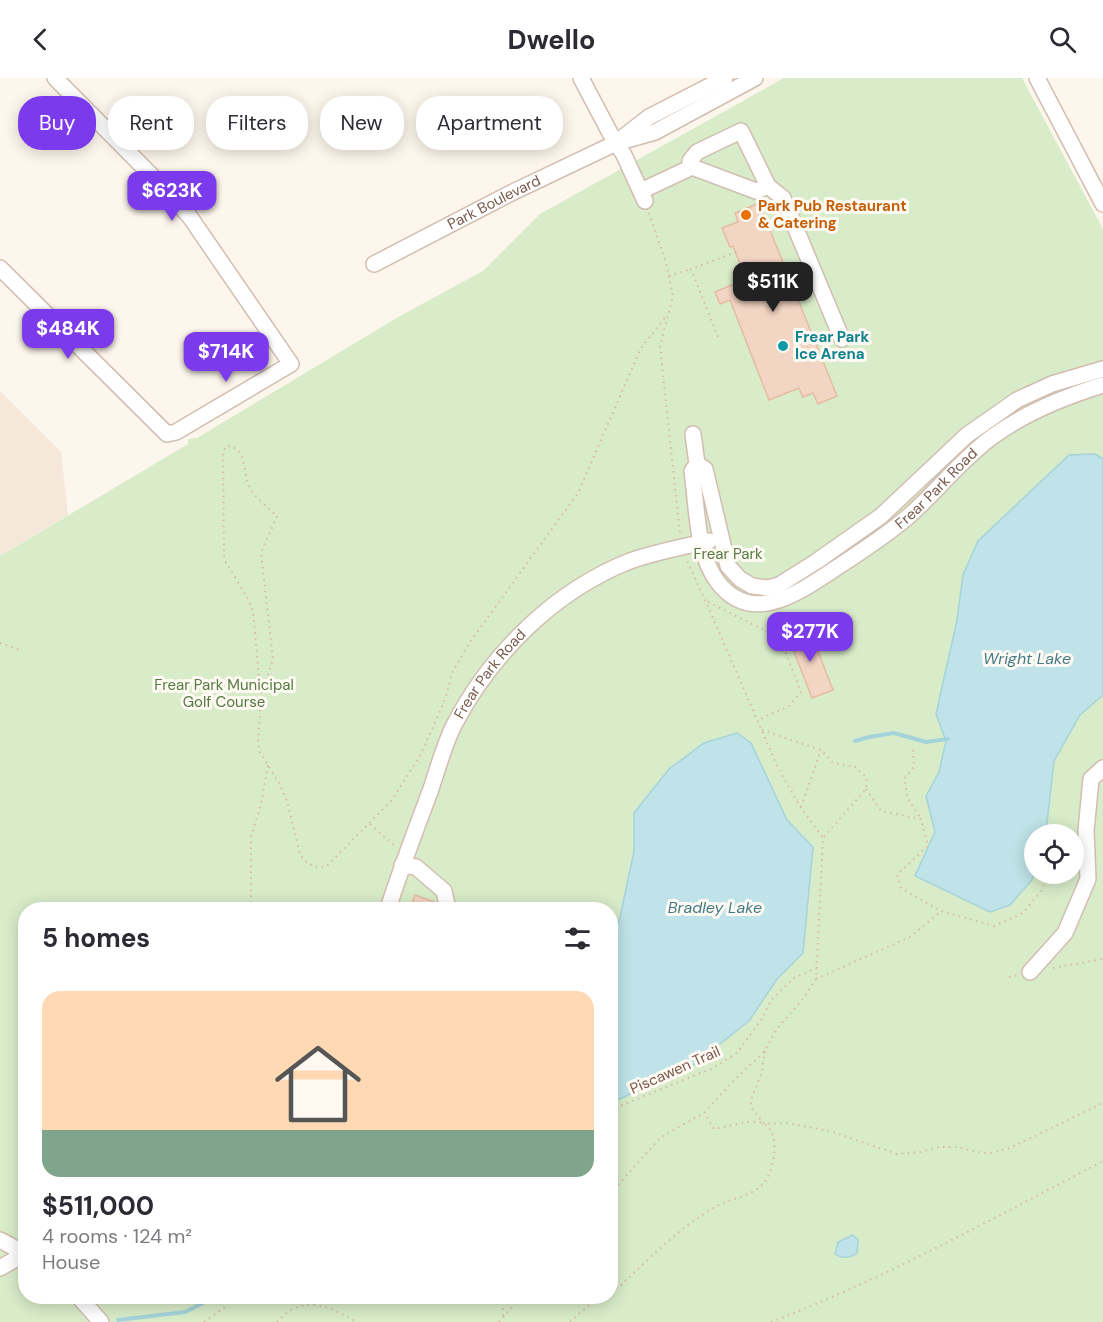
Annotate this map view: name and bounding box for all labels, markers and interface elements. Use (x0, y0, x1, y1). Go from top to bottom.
text: Dwello (508, 22, 595, 57)
icon: back (24, 23, 57, 56)
icon: search (1046, 23, 1079, 56)
chip: Buy (18, 96, 96, 150)
chip: Rent (108, 96, 194, 150)
chip: Filters (206, 96, 308, 150)
chip: New (320, 96, 404, 150)
chip: Apartment (416, 96, 563, 150)
street label: Park Boulevard (444, 170, 544, 234)
pin: $623K (130, 171, 214, 222)
text: $623K (141, 177, 203, 203)
place label: Park Pub Restaurant & Catering (758, 196, 907, 233)
marker: Park Pub Restaurant & Catering (739, 208, 753, 222)
pin: $511K (731, 262, 815, 313)
text: $511K (747, 268, 799, 294)
pin: $484K (26, 309, 110, 360)
text: $484K (36, 315, 100, 341)
place label: Frear Park Ice Arena (795, 327, 869, 364)
pin: $714K (184, 332, 268, 383)
text: $714K (198, 338, 254, 364)
marker: Frear Park Ice Arena (776, 339, 790, 353)
street label: Frear Park Road (891, 443, 982, 534)
park label: Frear Park (693, 544, 763, 564)
pin: $277K (768, 612, 852, 663)
text: $277K (781, 618, 839, 644)
street label: Frear Park Road (449, 625, 530, 723)
water label: Wright Lake (983, 648, 1071, 669)
park label: Frear Park Municipal Golf Course (154, 675, 294, 712)
map controls (1024, 824, 1084, 884)
button: locate (1024, 824, 1084, 884)
water label: Bradley Lake (668, 897, 762, 918)
text: 5 homes (42, 921, 150, 955)
icon: filters (561, 922, 594, 955)
icon: home (264, 1030, 372, 1138)
street label: Piscawen Trail (627, 1041, 723, 1099)
text: $511,000 (42, 1189, 154, 1223)
text: 4 rooms · 124 m² (42, 1223, 192, 1249)
text: House (42, 1249, 100, 1275)

